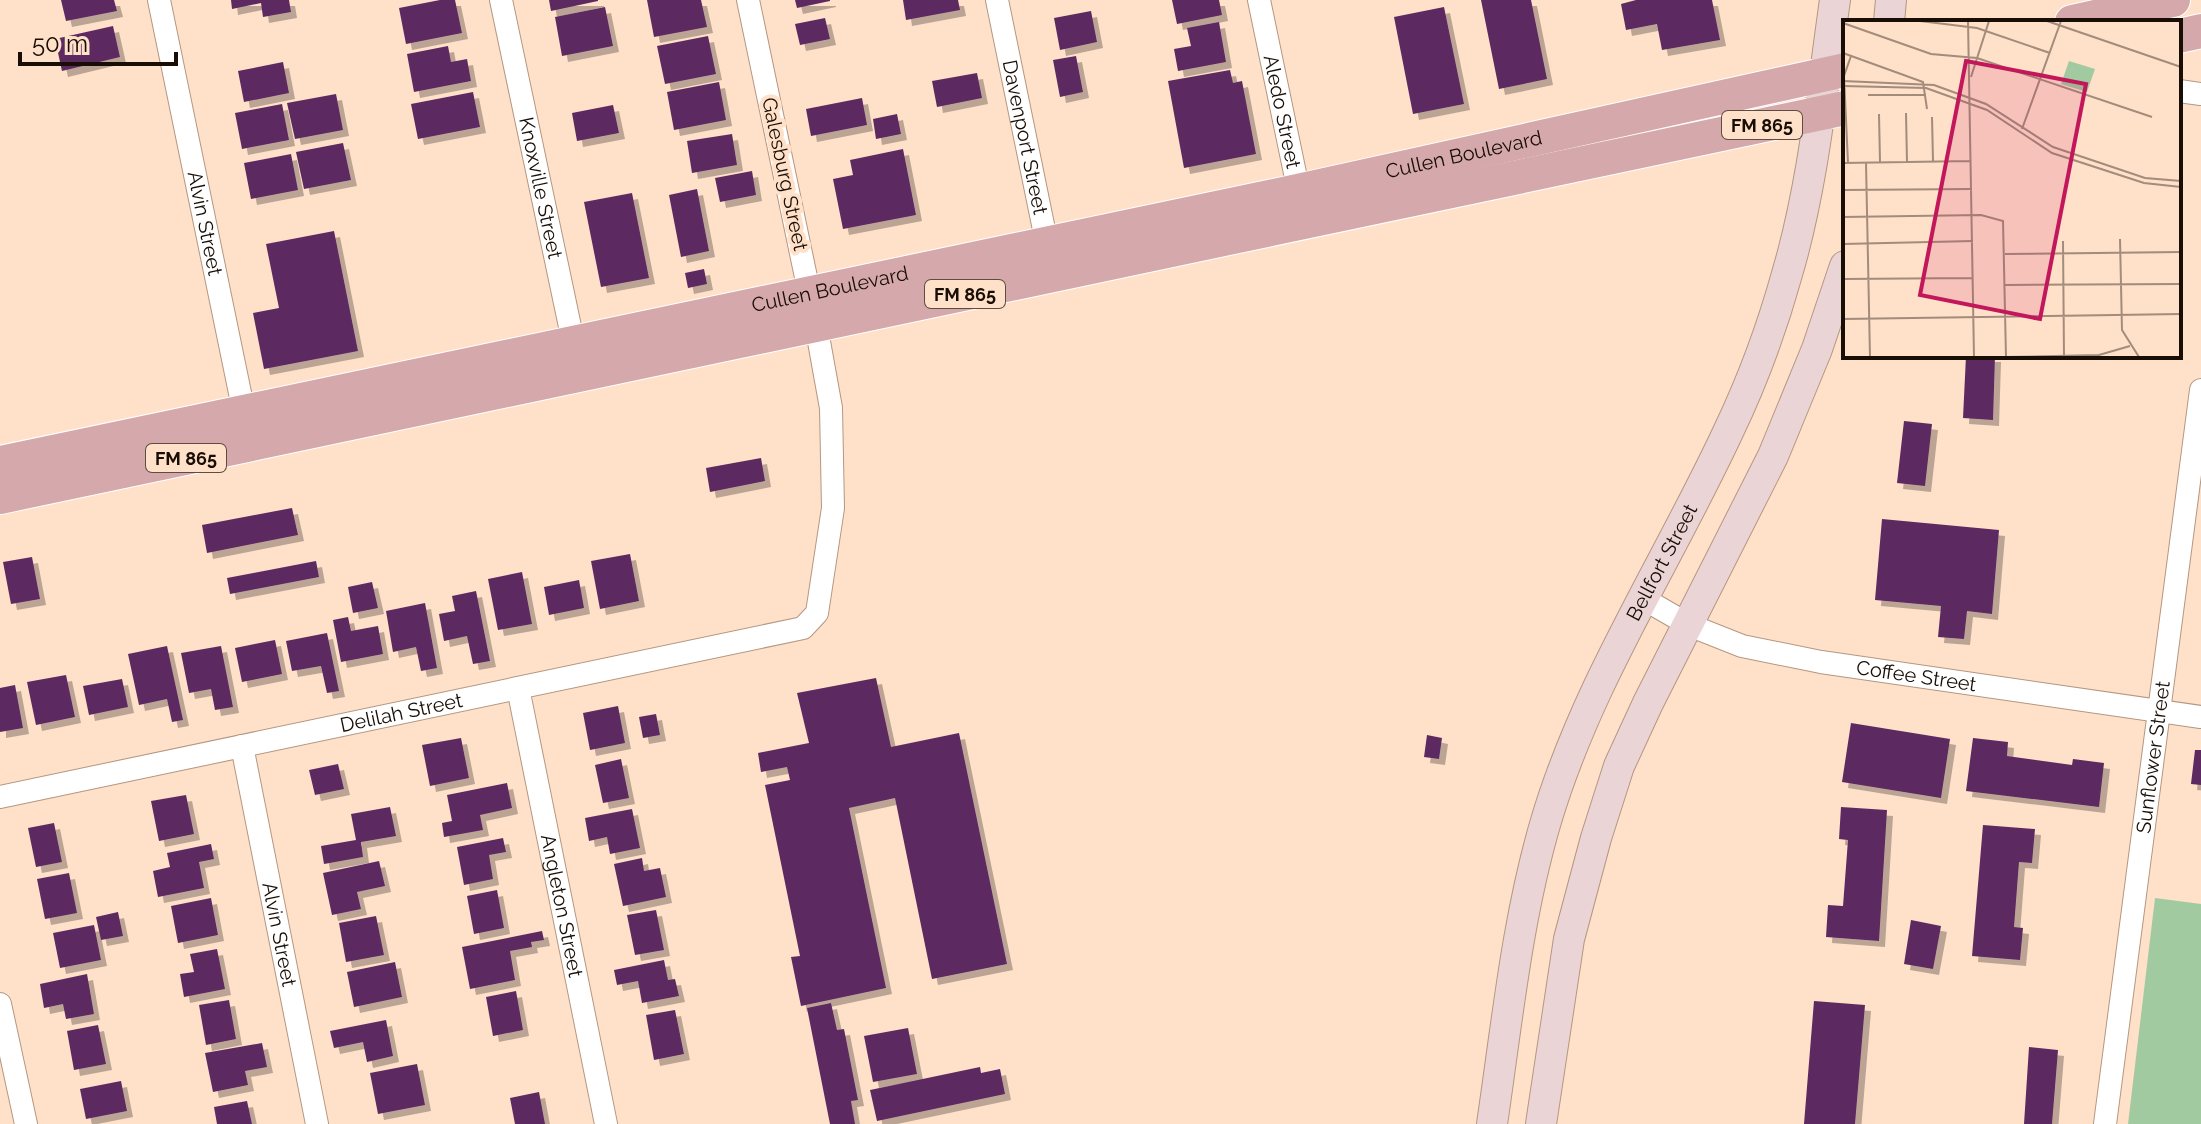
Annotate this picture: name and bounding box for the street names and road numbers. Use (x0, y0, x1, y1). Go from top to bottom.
street label: Aledo Street (1259, 53, 1306, 171)
street label: Davenport Street (998, 58, 1053, 217)
street label: Galesburg Street (757, 95, 813, 253)
road number: FM 865 (1722, 111, 1802, 139)
street label: Knoxville Street (514, 115, 567, 261)
street label: Cullen Boulevard (1383, 125, 1544, 183)
street label: Alvin Street (183, 169, 228, 278)
street label: Cullen Boulevard (749, 261, 911, 317)
road number: FM 865 (925, 280, 1005, 308)
road number: FM 865 (146, 444, 226, 472)
street label: Bellfort Street (1621, 500, 1702, 625)
street label: Coffee Street (1855, 655, 1978, 696)
street label: Sunflower Street (2131, 679, 2175, 835)
street label: Delilah Street (338, 688, 465, 737)
street label: Angleton Street (536, 832, 588, 980)
street label: Alvin Street (257, 880, 302, 989)

